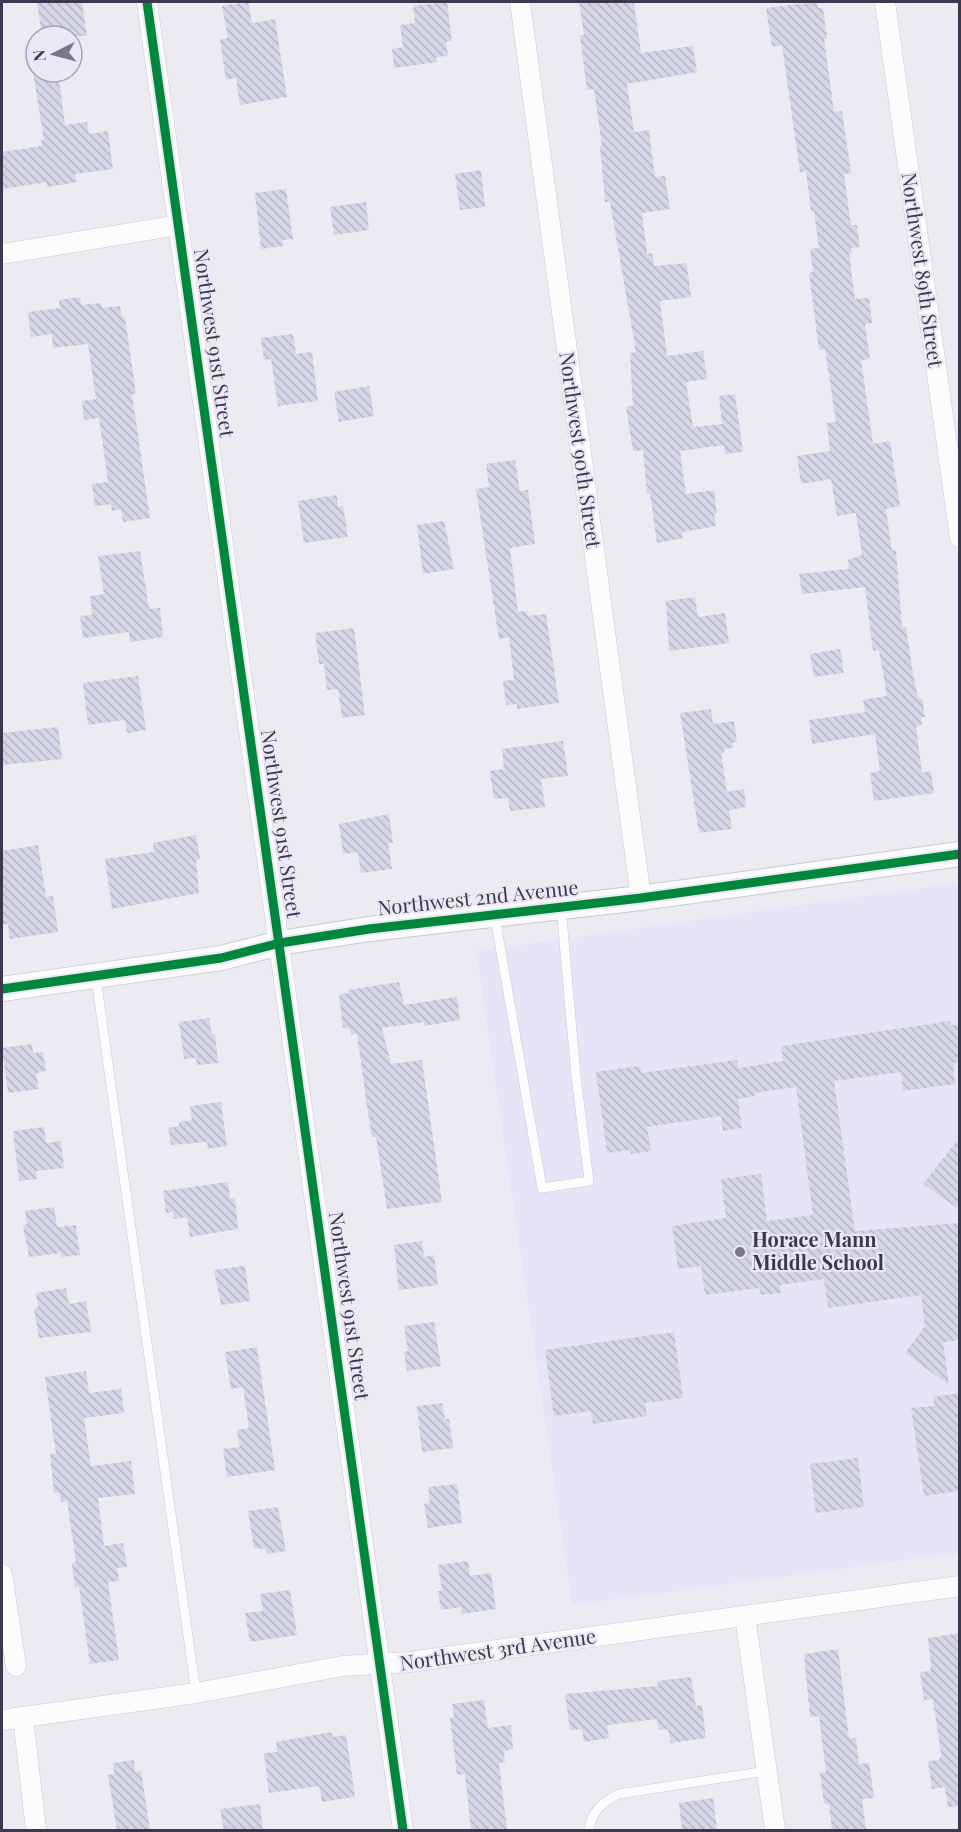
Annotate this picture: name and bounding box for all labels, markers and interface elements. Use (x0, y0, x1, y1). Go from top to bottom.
north arrow (24, 24, 84, 84)
text: N (27, 48, 50, 62)
street label: Northwest 89th Street (896, 171, 951, 370)
street label: Northwest 91st Street (189, 247, 242, 440)
street label: Northwest 90th Street (554, 350, 609, 551)
street label: Northwest 91st Street (256, 728, 309, 921)
street label: Northwest 2nd Avenue (376, 873, 580, 920)
street label: Northwest 91st Street (324, 1210, 377, 1403)
place label: Horace Mann Middle School (752, 1225, 884, 1275)
marker: Horace Mann Middle School (733, 1245, 747, 1259)
street label: Northwest 3rd Avenue (398, 1621, 598, 1676)

